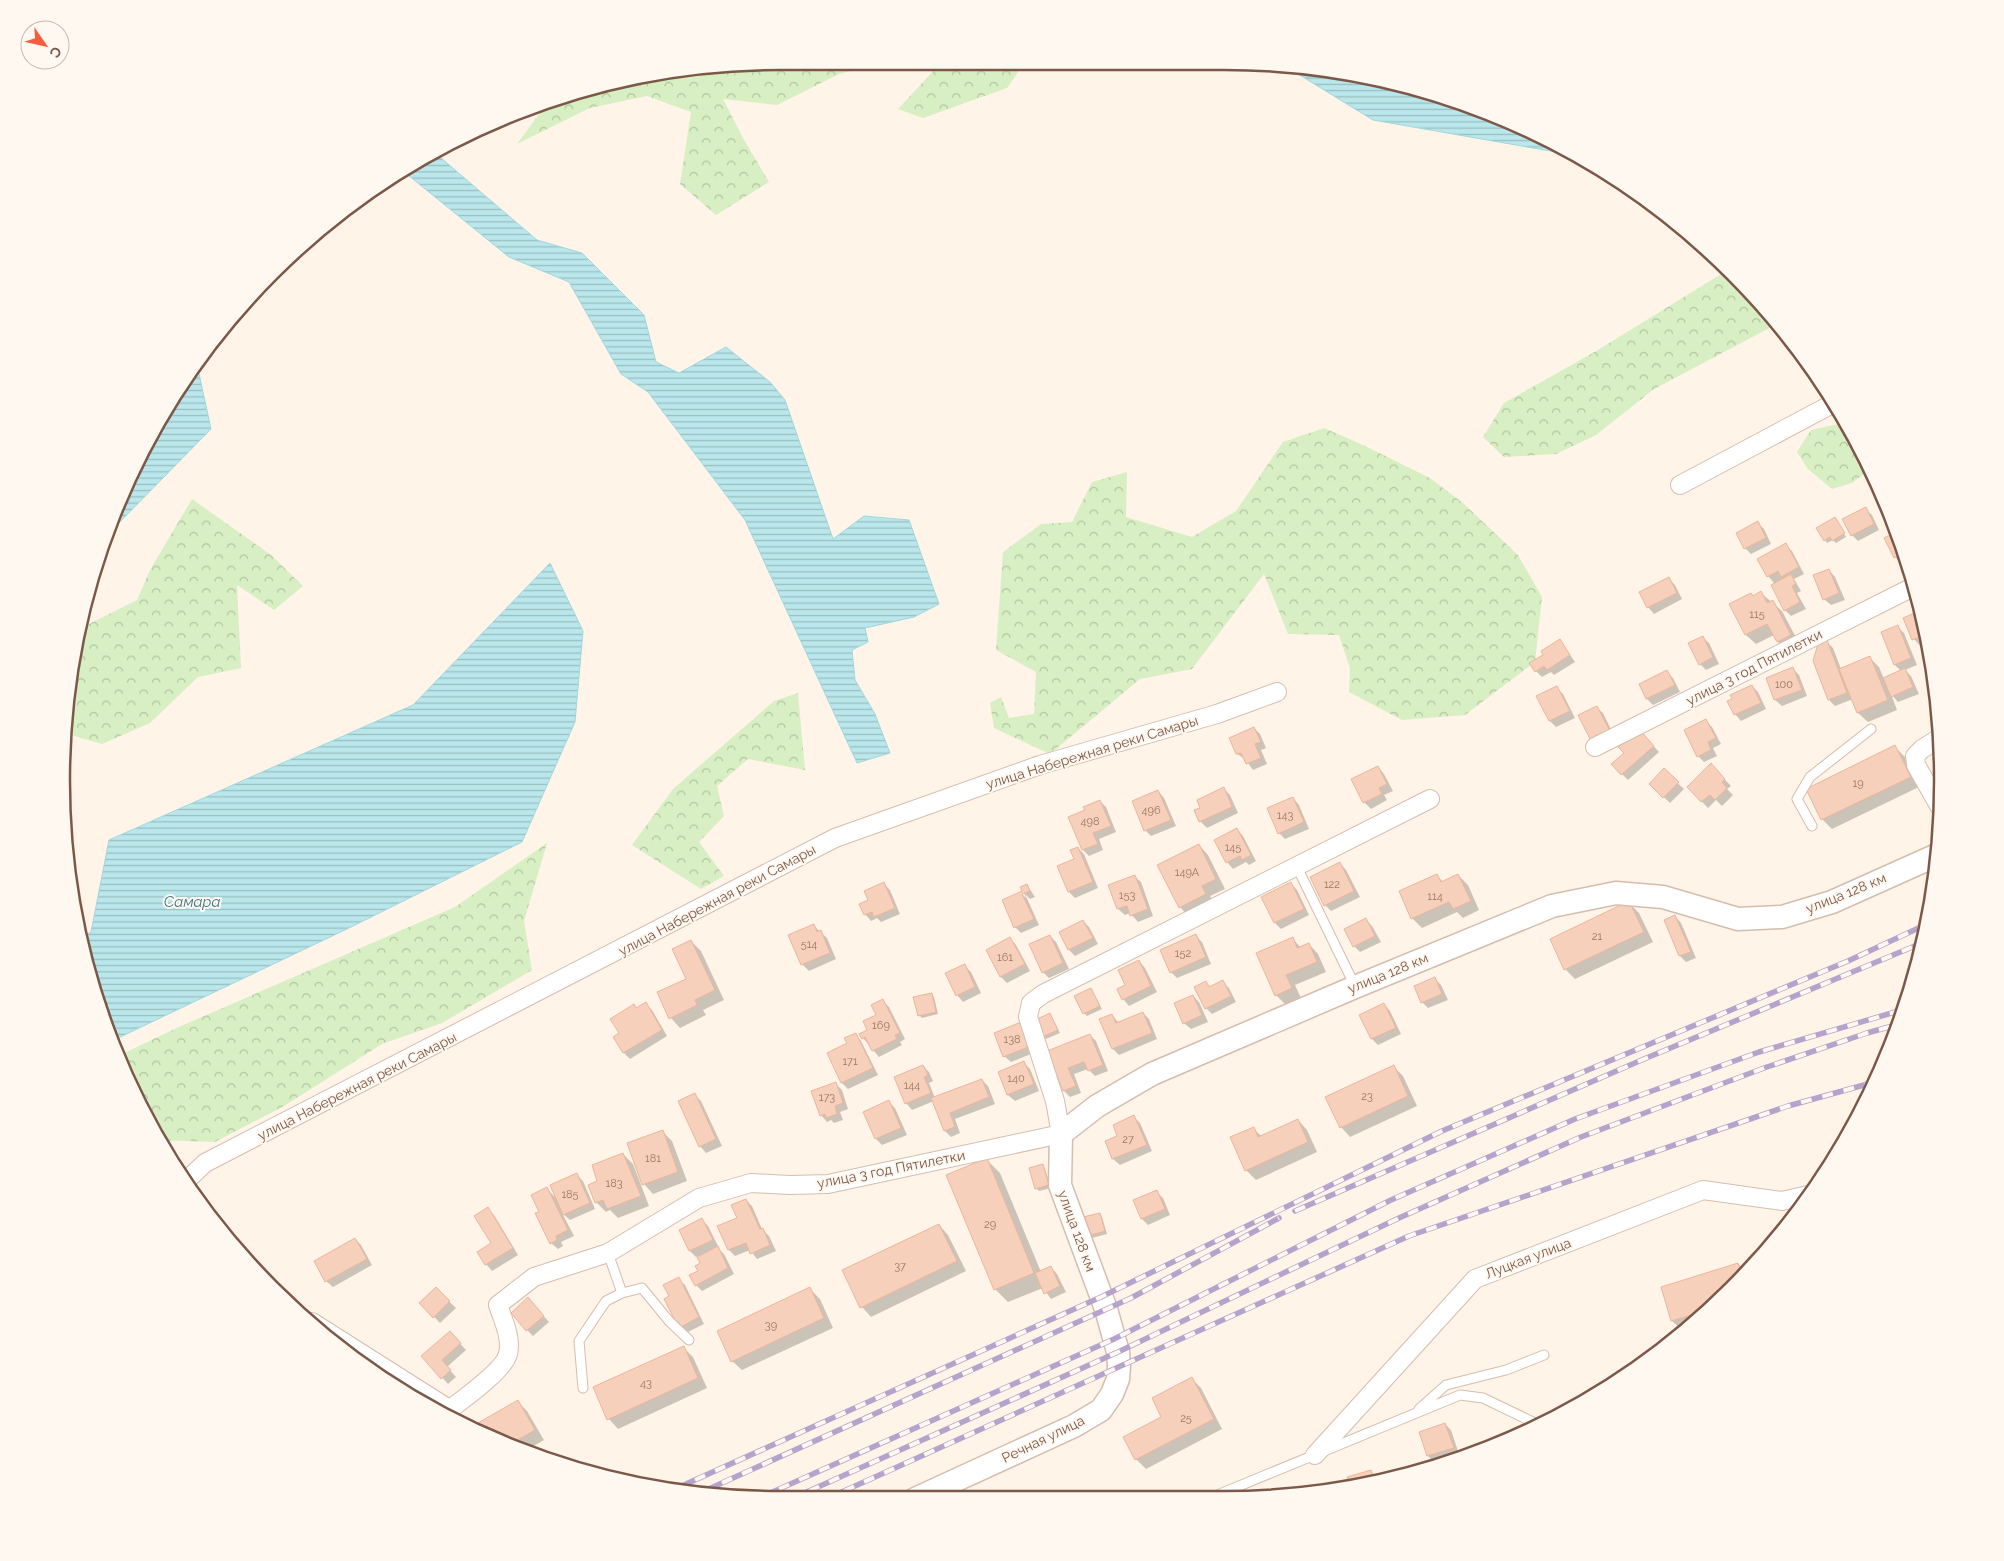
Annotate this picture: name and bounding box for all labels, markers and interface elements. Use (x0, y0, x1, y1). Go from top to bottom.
north arrow (20, 20, 70, 70)
text: С (46, 44, 65, 61)
house number: 115 (1749, 608, 1765, 621)
street label: улица 3 год Пятилетки (1683, 626, 1825, 708)
house number: 100 (1775, 678, 1793, 691)
street label: улица Набережная реки Самары (984, 712, 1200, 792)
house number: 19 (1852, 777, 1864, 790)
house number: 496 (1141, 804, 1161, 817)
house number: 143 (1277, 809, 1293, 822)
house number: 498 (1081, 815, 1099, 828)
street label: улица Набережная реки Самары (616, 841, 818, 959)
house number: 145 (1225, 841, 1241, 854)
house number: 149А (1175, 866, 1200, 879)
street label: улица 128 км (1803, 870, 1889, 916)
house number: 122 (1324, 878, 1340, 891)
house number: 153 (1119, 889, 1135, 902)
house number: 114 (1427, 890, 1443, 903)
water label: Самара (164, 893, 220, 911)
house number: 21 (1592, 930, 1603, 943)
house number: 514 (801, 938, 817, 951)
house number: 152 (1175, 947, 1191, 960)
street label: улица 128 км (1345, 950, 1431, 996)
house number: 161 (997, 951, 1013, 964)
house number: 169 (872, 1019, 890, 1032)
street label: улица Набережная реки Самары (255, 1029, 459, 1143)
house number: 138 (1003, 1033, 1021, 1046)
house number: 171 (842, 1055, 858, 1068)
house number: 140 (1007, 1072, 1025, 1085)
house number: 144 (904, 1079, 920, 1092)
house number: 23 (1361, 1090, 1373, 1103)
house number: 173 (819, 1091, 835, 1104)
house number: 27 (1122, 1133, 1134, 1146)
street label: улица 3 год Пятилетки (816, 1147, 966, 1191)
house number: 181 (645, 1152, 661, 1165)
house number: 183 (605, 1177, 623, 1190)
house number: 185 (561, 1188, 579, 1201)
street label: улица 128 км (1055, 1188, 1099, 1274)
house number: 29 (984, 1218, 996, 1231)
street label: Луцкая улица (1483, 1234, 1573, 1282)
house number: 37 (894, 1260, 906, 1273)
house number: 39 (765, 1319, 777, 1332)
house number: 43 (640, 1377, 652, 1390)
street label: Речная улица (999, 1412, 1087, 1466)
house number: 25 (1180, 1412, 1192, 1425)

